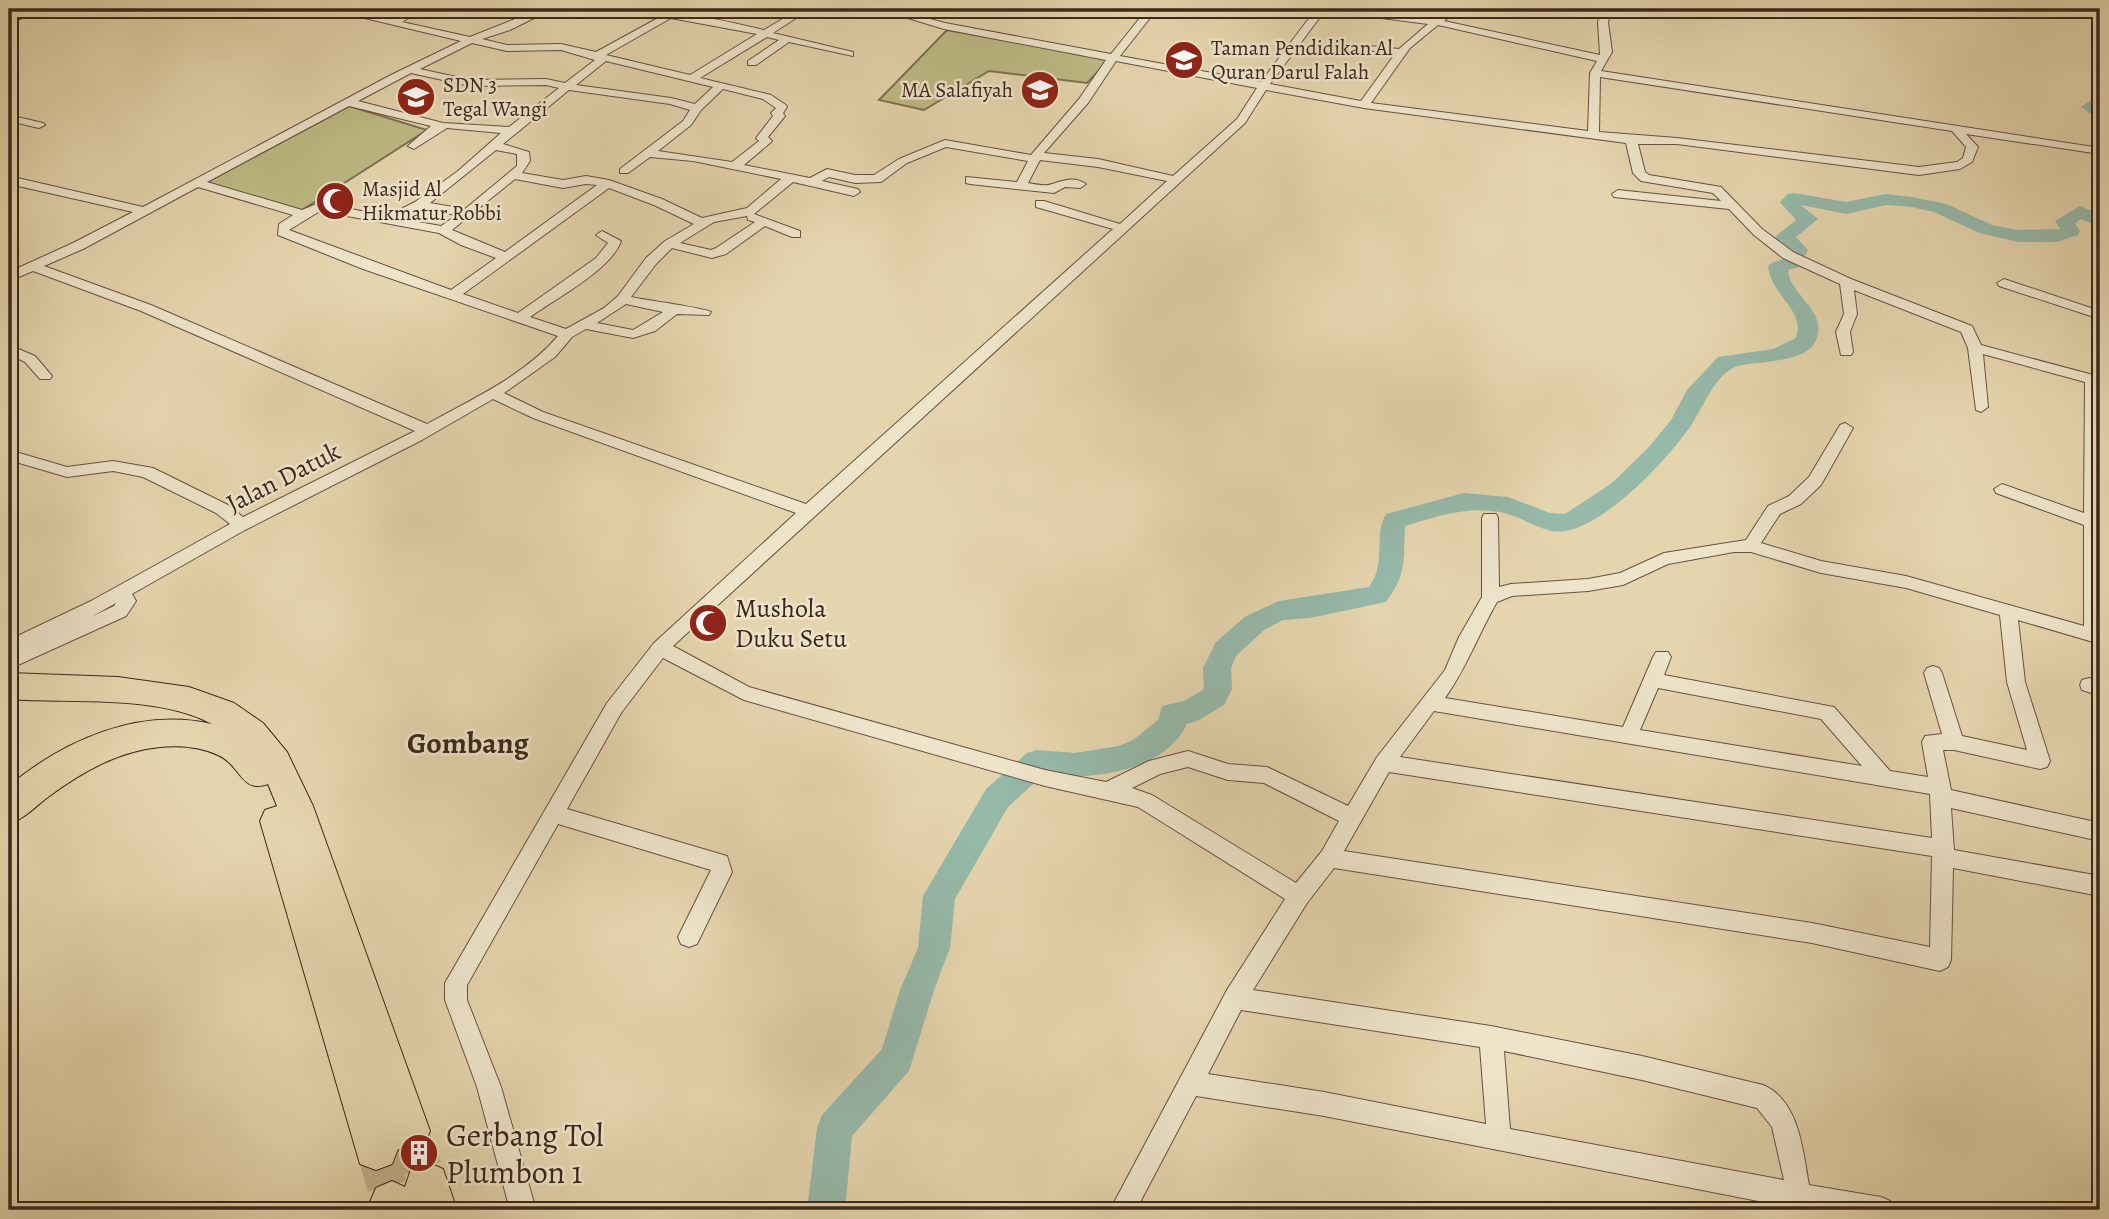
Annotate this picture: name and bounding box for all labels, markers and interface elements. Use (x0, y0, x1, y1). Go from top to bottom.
place label: Taman Pendidikan Al Quran Darul Falah (1211, 34, 1393, 86)
school or university icon: Taman Pendidikan Al Quran Darul Falah (1163, 39, 1205, 81)
school or university icon: MA Salafiyah (1019, 69, 1061, 111)
place label: SDN 3 Tegal Wangi (443, 71, 547, 123)
school or university icon: SDN 3 Tegal Wangi (395, 76, 437, 118)
place label: MA Salafiyah (901, 76, 1013, 104)
place label: Masjid Al Hikmatur Robbi (362, 175, 502, 227)
mosque icon: Masjid Al Hikmatur Robbi (314, 180, 356, 222)
street label: Jalan Datuk (220, 434, 346, 521)
place label: Mushola Duku Setu (735, 591, 848, 656)
mosque icon: Mushola Duku Setu (687, 602, 729, 644)
district label: Gombang (407, 723, 530, 763)
place label: Gerbang Tol Plumbon 1 (446, 1113, 604, 1194)
building icon: Gerbang Tol Plumbon 1 (398, 1132, 440, 1174)

